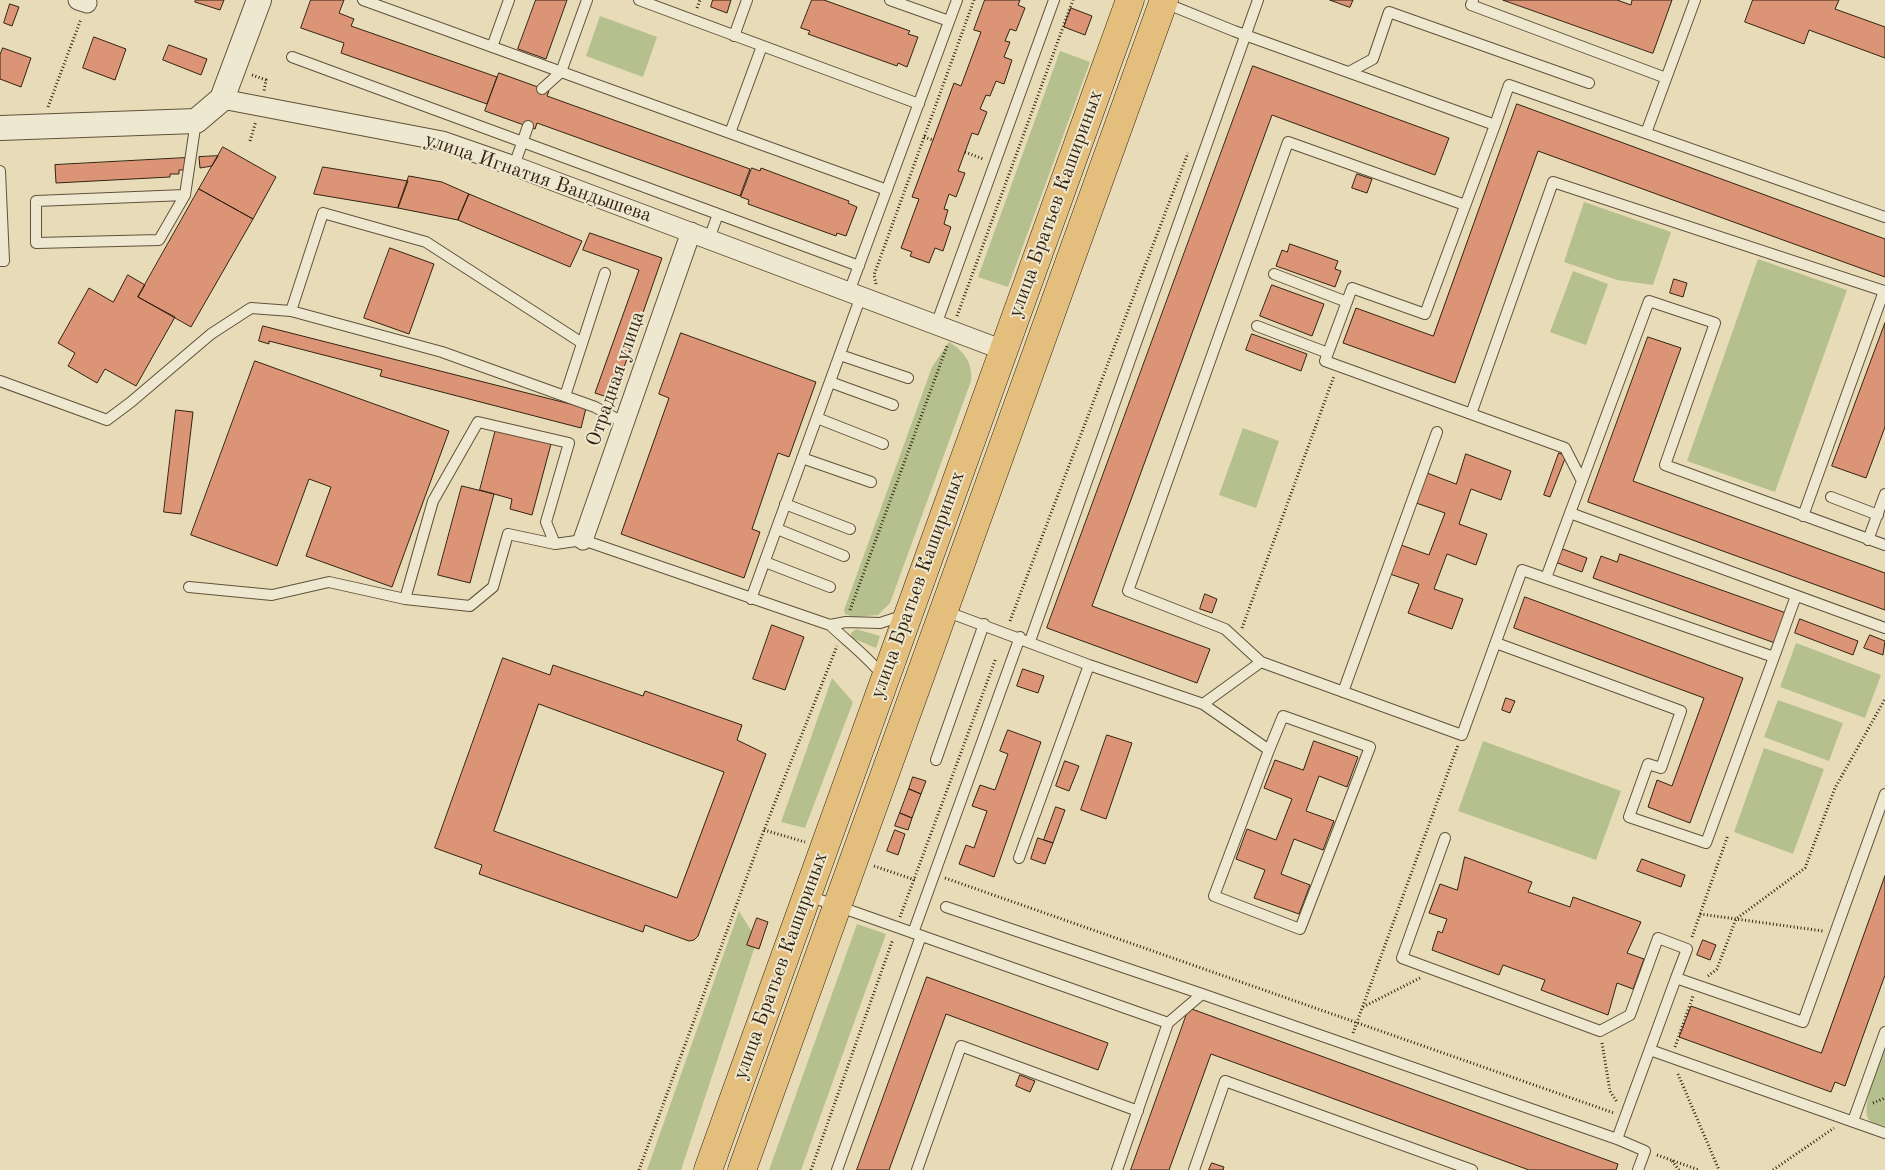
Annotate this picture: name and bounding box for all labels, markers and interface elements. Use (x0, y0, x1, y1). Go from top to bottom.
street label: улица Братьев Кашириных (1004, 87, 1108, 321)
street label: улица Игнатия Вандышева (421, 128, 655, 228)
street label: Отрадная улица (582, 308, 650, 450)
street label: улица Братьев Кашириных (866, 468, 970, 702)
street label: улица Братьев Кашириных (729, 849, 833, 1083)

